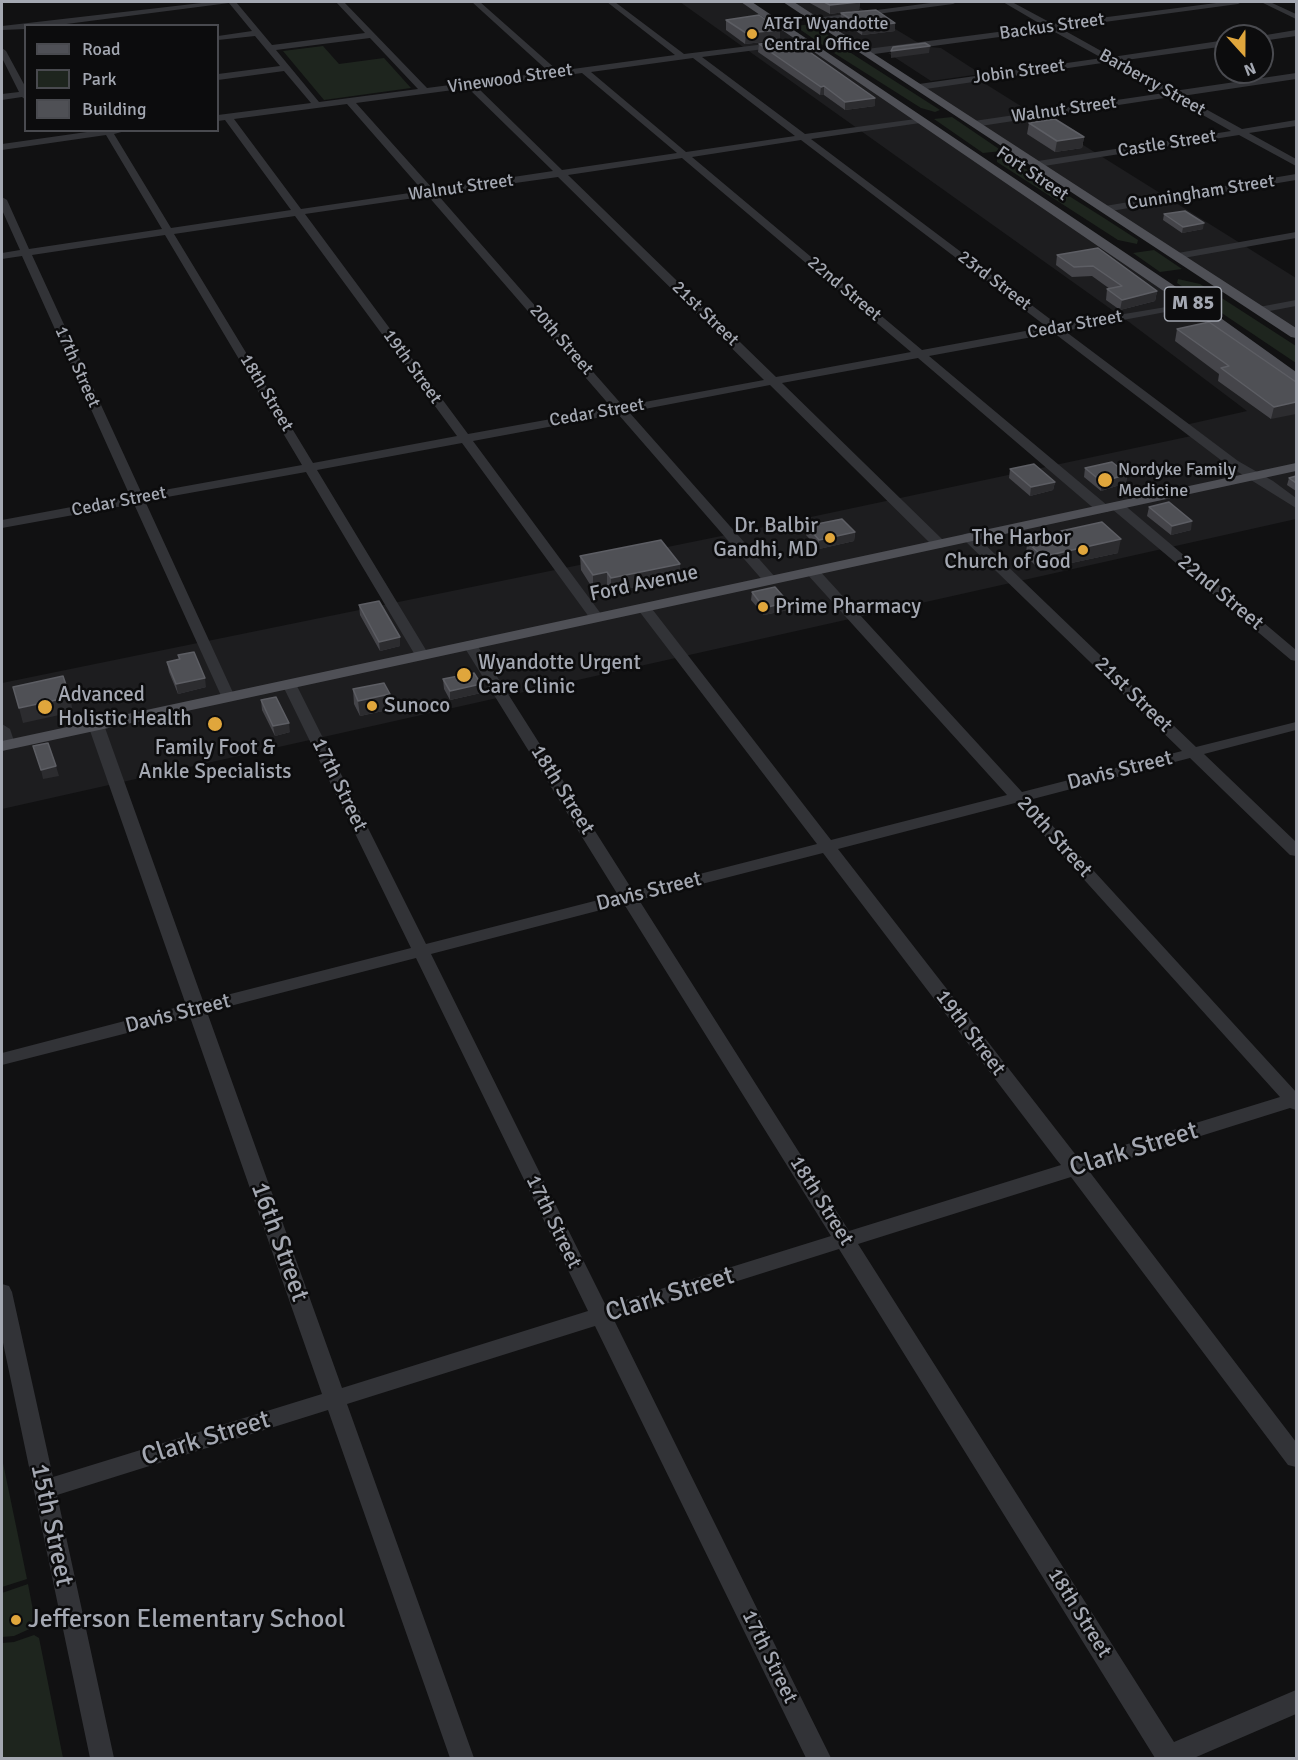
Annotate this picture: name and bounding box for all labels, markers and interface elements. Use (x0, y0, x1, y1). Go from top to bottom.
street label: Backus Street (998, 9, 1106, 45)
place label: AT&T Wyandotte Central Office (764, 13, 889, 56)
legend (24, 24, 219, 132)
north arrow (1214, 24, 1274, 84)
marker: AT&T Wyandotte Central Office (745, 27, 759, 41)
text: Road (82, 38, 121, 60)
street label: Barberry Street (1095, 45, 1209, 121)
street label: Jobin Street (972, 55, 1066, 89)
text: N (1241, 58, 1259, 80)
street label: Vinewood Street (446, 60, 574, 98)
text: Park (82, 68, 117, 90)
street label: Walnut Street (1010, 92, 1118, 128)
text: Building (82, 98, 146, 120)
street label: Castle Street (1116, 126, 1218, 162)
street label: Fort Street (992, 142, 1072, 206)
street label: Walnut Street (407, 170, 515, 206)
street label: Cunningham Street (1126, 171, 1276, 215)
street label: 23rd Street (953, 246, 1035, 316)
street label: 22nd Street (803, 252, 885, 326)
street label: 21st Street (667, 277, 743, 351)
road number: M 85 (1164, 287, 1222, 321)
street label: 20th Street (525, 300, 597, 380)
street label: Cedar Street (1026, 306, 1124, 344)
street label: 17th Street (50, 323, 104, 411)
street label: 19th Street (378, 326, 446, 408)
street label: 18th Street (234, 350, 298, 436)
street label: Cedar Street (548, 394, 646, 432)
place label: Nordyke Family Medicine (1118, 459, 1236, 502)
marker: Nordyke Family Medicine (1096, 471, 1114, 489)
street label: Cedar Street (70, 482, 168, 522)
place label: Dr. Balbir Gandhi, MD (713, 513, 818, 563)
place label: The Harbor Church of God (944, 525, 1071, 575)
marker: Dr. Balbir Gandhi, MD (823, 531, 837, 545)
marker: The Harbor Church of God (1076, 543, 1090, 557)
street label: 22nd Street (1172, 550, 1268, 636)
street label: Ford Avenue (587, 560, 701, 608)
place label: Prime Pharmacy (775, 594, 921, 620)
marker: Prime Pharmacy (756, 600, 770, 614)
place label: Wyandotte Urgent Care Clinic (478, 650, 641, 700)
street label: 21st Street (1089, 652, 1177, 738)
marker: Wyandotte Urgent Care Clinic (455, 666, 473, 684)
place label: Advanced Holistic Health (58, 682, 192, 732)
place label: Sunoco (384, 693, 450, 719)
marker: Advanced Holistic Health (36, 698, 54, 716)
marker: Sunoco (365, 699, 379, 713)
marker: Family Foot & Ankle Specialists (206, 715, 224, 733)
street label: 17th Street (306, 734, 372, 836)
place label: Family Foot & Ankle Specialists (139, 735, 291, 785)
street label: 18th Street (525, 741, 599, 839)
street label: Davis Street (1065, 746, 1175, 796)
street label: 20th Street (1011, 791, 1097, 883)
street label: Davis Street (594, 867, 704, 917)
street label: 19th Street (930, 985, 1010, 1081)
street label: Davis Street (123, 989, 233, 1039)
street label: Clark Street (1066, 1116, 1202, 1184)
street label: 18th Street (784, 1152, 858, 1250)
street label: 17th Street (520, 1171, 586, 1273)
street label: 16th Street (243, 1178, 315, 1306)
street label: Clark Street (602, 1261, 738, 1329)
street label: Clark Street (138, 1405, 274, 1473)
street label: 15th Street (23, 1461, 79, 1589)
street label: 18th Street (1042, 1564, 1116, 1662)
place label: Jefferson Elementary School (28, 1604, 345, 1636)
street label: 17th Street (736, 1606, 802, 1708)
marker: Jefferson Elementary School (9, 1613, 23, 1627)

